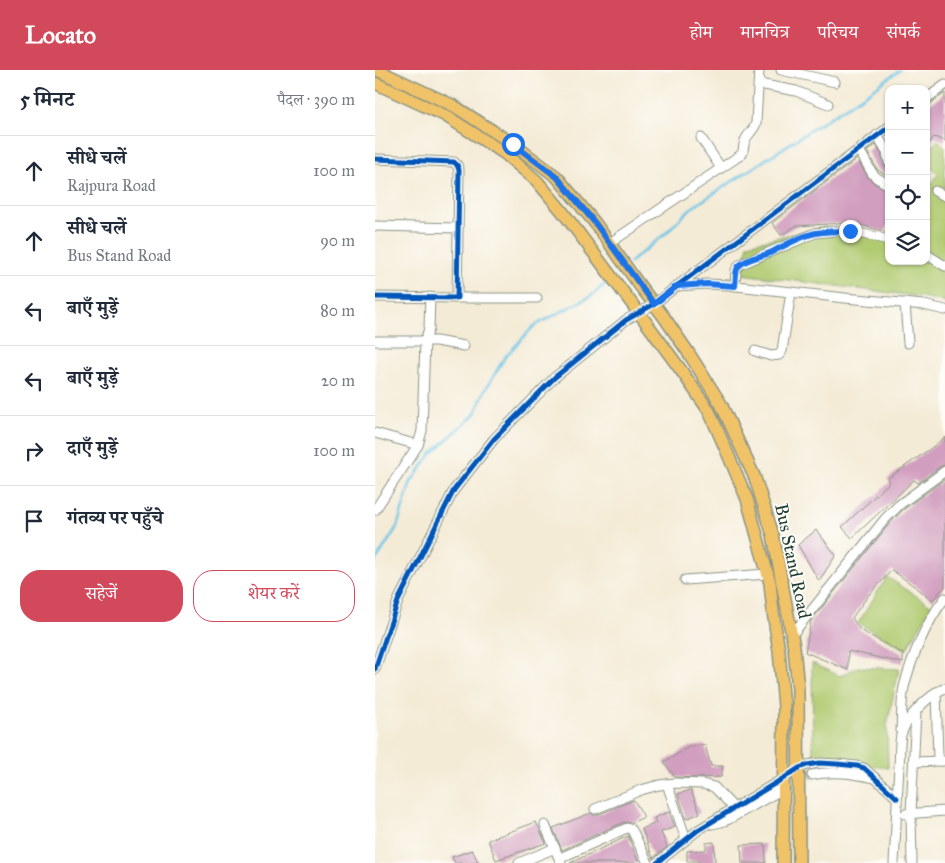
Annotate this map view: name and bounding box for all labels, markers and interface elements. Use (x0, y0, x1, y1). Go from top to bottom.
text: Locato (25, 20, 96, 50)
text: होम (690, 21, 713, 43)
text: मानचित्र (741, 21, 789, 43)
text: परिचय (817, 21, 858, 43)
text: संपर्क (886, 21, 920, 43)
map controls (885, 85, 930, 265)
button: + (885, 85, 930, 130)
text: 5 मिनट (20, 86, 74, 112)
text: पैदल · 390 m (277, 90, 355, 109)
button: − (885, 130, 930, 175)
route start (502, 133, 525, 156)
text: सीधे चलें (67, 146, 126, 169)
icon: ahead (20, 157, 48, 185)
text: 100 m (313, 161, 355, 180)
button: locate (885, 175, 930, 220)
text: Rajpura Road (67, 176, 156, 195)
text: सीधे चलें (67, 216, 126, 239)
route end (839, 220, 862, 243)
button: layers (885, 220, 930, 265)
icon: ahead (20, 227, 48, 255)
text: 90 m (320, 231, 355, 250)
text: Bus Stand Road (67, 246, 171, 265)
text: बाएँ मुड़ें (67, 296, 118, 319)
icon: left (20, 297, 48, 325)
text: 80 m (320, 301, 355, 320)
text: बाएँ मुड़ें (67, 366, 118, 389)
icon: left (20, 367, 48, 395)
text: 20 m (321, 371, 355, 390)
text: दाएँ मुड़ें (67, 436, 118, 459)
icon: right (20, 437, 48, 465)
text: 100 m (313, 441, 355, 460)
street label: Bus Stand Road (770, 501, 816, 621)
text: गंतव्य पर पहुँचे (67, 506, 163, 529)
icon: arrive (20, 507, 48, 535)
button: सहेजें (20, 570, 183, 622)
button: शेयर करें (193, 570, 355, 622)

